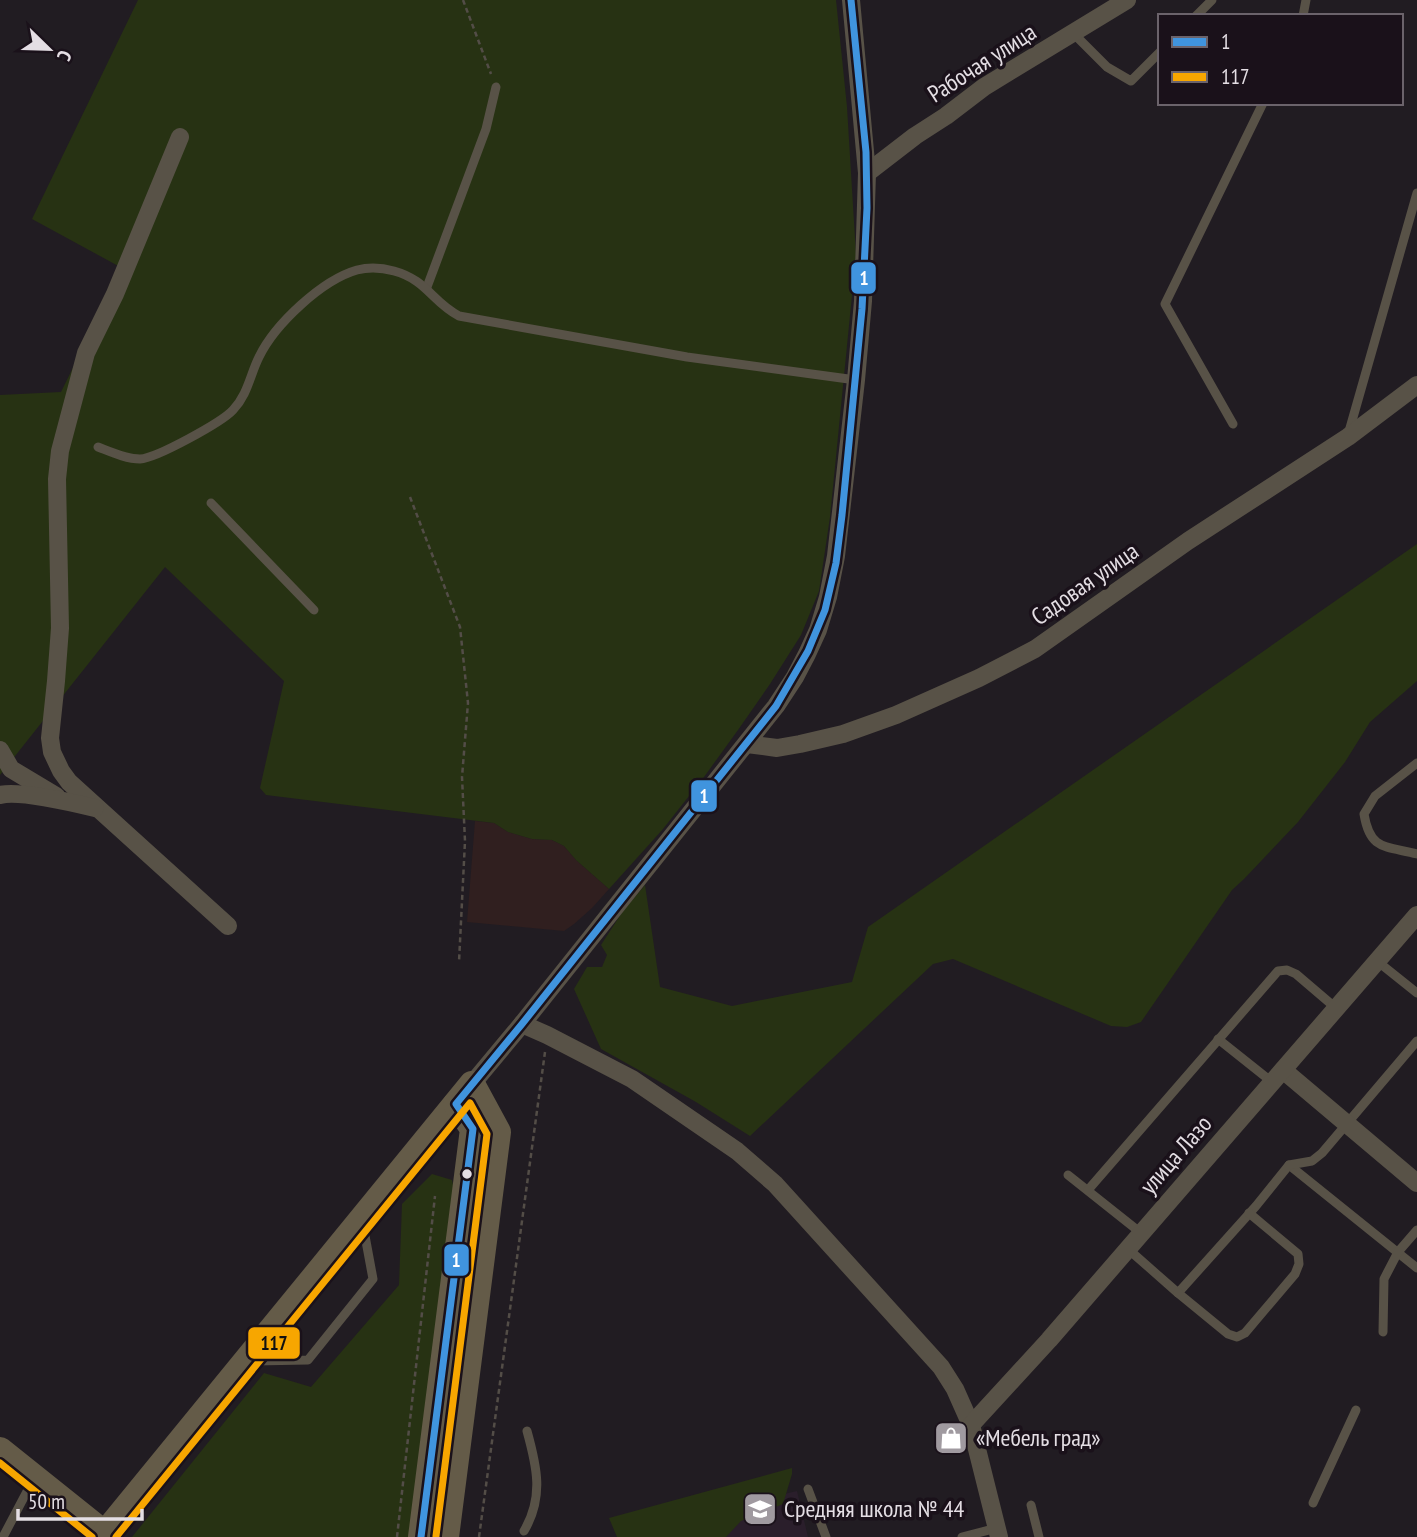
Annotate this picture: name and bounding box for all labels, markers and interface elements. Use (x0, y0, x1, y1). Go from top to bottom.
north arrow (14, 14, 84, 84)
legend (1158, 14, 1403, 105)
street label: Рабочая улица (922, 16, 1042, 109)
text: 1 (1221, 28, 1230, 55)
text: С (52, 47, 77, 65)
text: 117 (1221, 63, 1249, 90)
line badge: 1 (850, 261, 877, 295)
text: 1 (859, 266, 869, 290)
street label: Садовая улица (1025, 535, 1144, 632)
line badge: 1 (690, 779, 718, 813)
text: 1 (699, 784, 709, 808)
street label: улица Лазо (1133, 1109, 1218, 1201)
unlabelled marker (460, 1167, 474, 1181)
line badge: 1 (443, 1243, 470, 1277)
text: 1 (451, 1248, 461, 1272)
line badge: 117 (247, 1326, 301, 1360)
text: 117 (260, 1331, 288, 1355)
shop icon: «Мебель град» (932, 1419, 970, 1457)
place label: «Мебель град» (976, 1422, 1101, 1453)
scale bar (18, 1478, 142, 1522)
text: 50 m (28, 1488, 65, 1515)
school or university icon: Средняя школа № 44 (741, 1490, 779, 1528)
place label: Средняя школа № 44 (784, 1493, 964, 1524)

